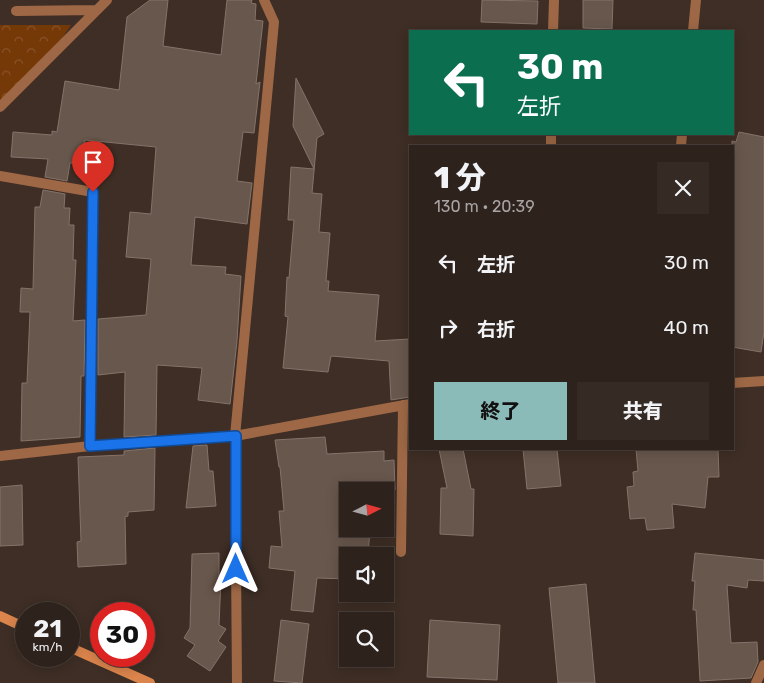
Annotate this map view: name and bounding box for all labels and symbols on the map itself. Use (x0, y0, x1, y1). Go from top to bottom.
pin (72, 141, 114, 192)
north arrow (339, 482, 394, 538)
position arrow (209, 542, 261, 594)
speed limit sign: 30 (90, 602, 155, 667)

